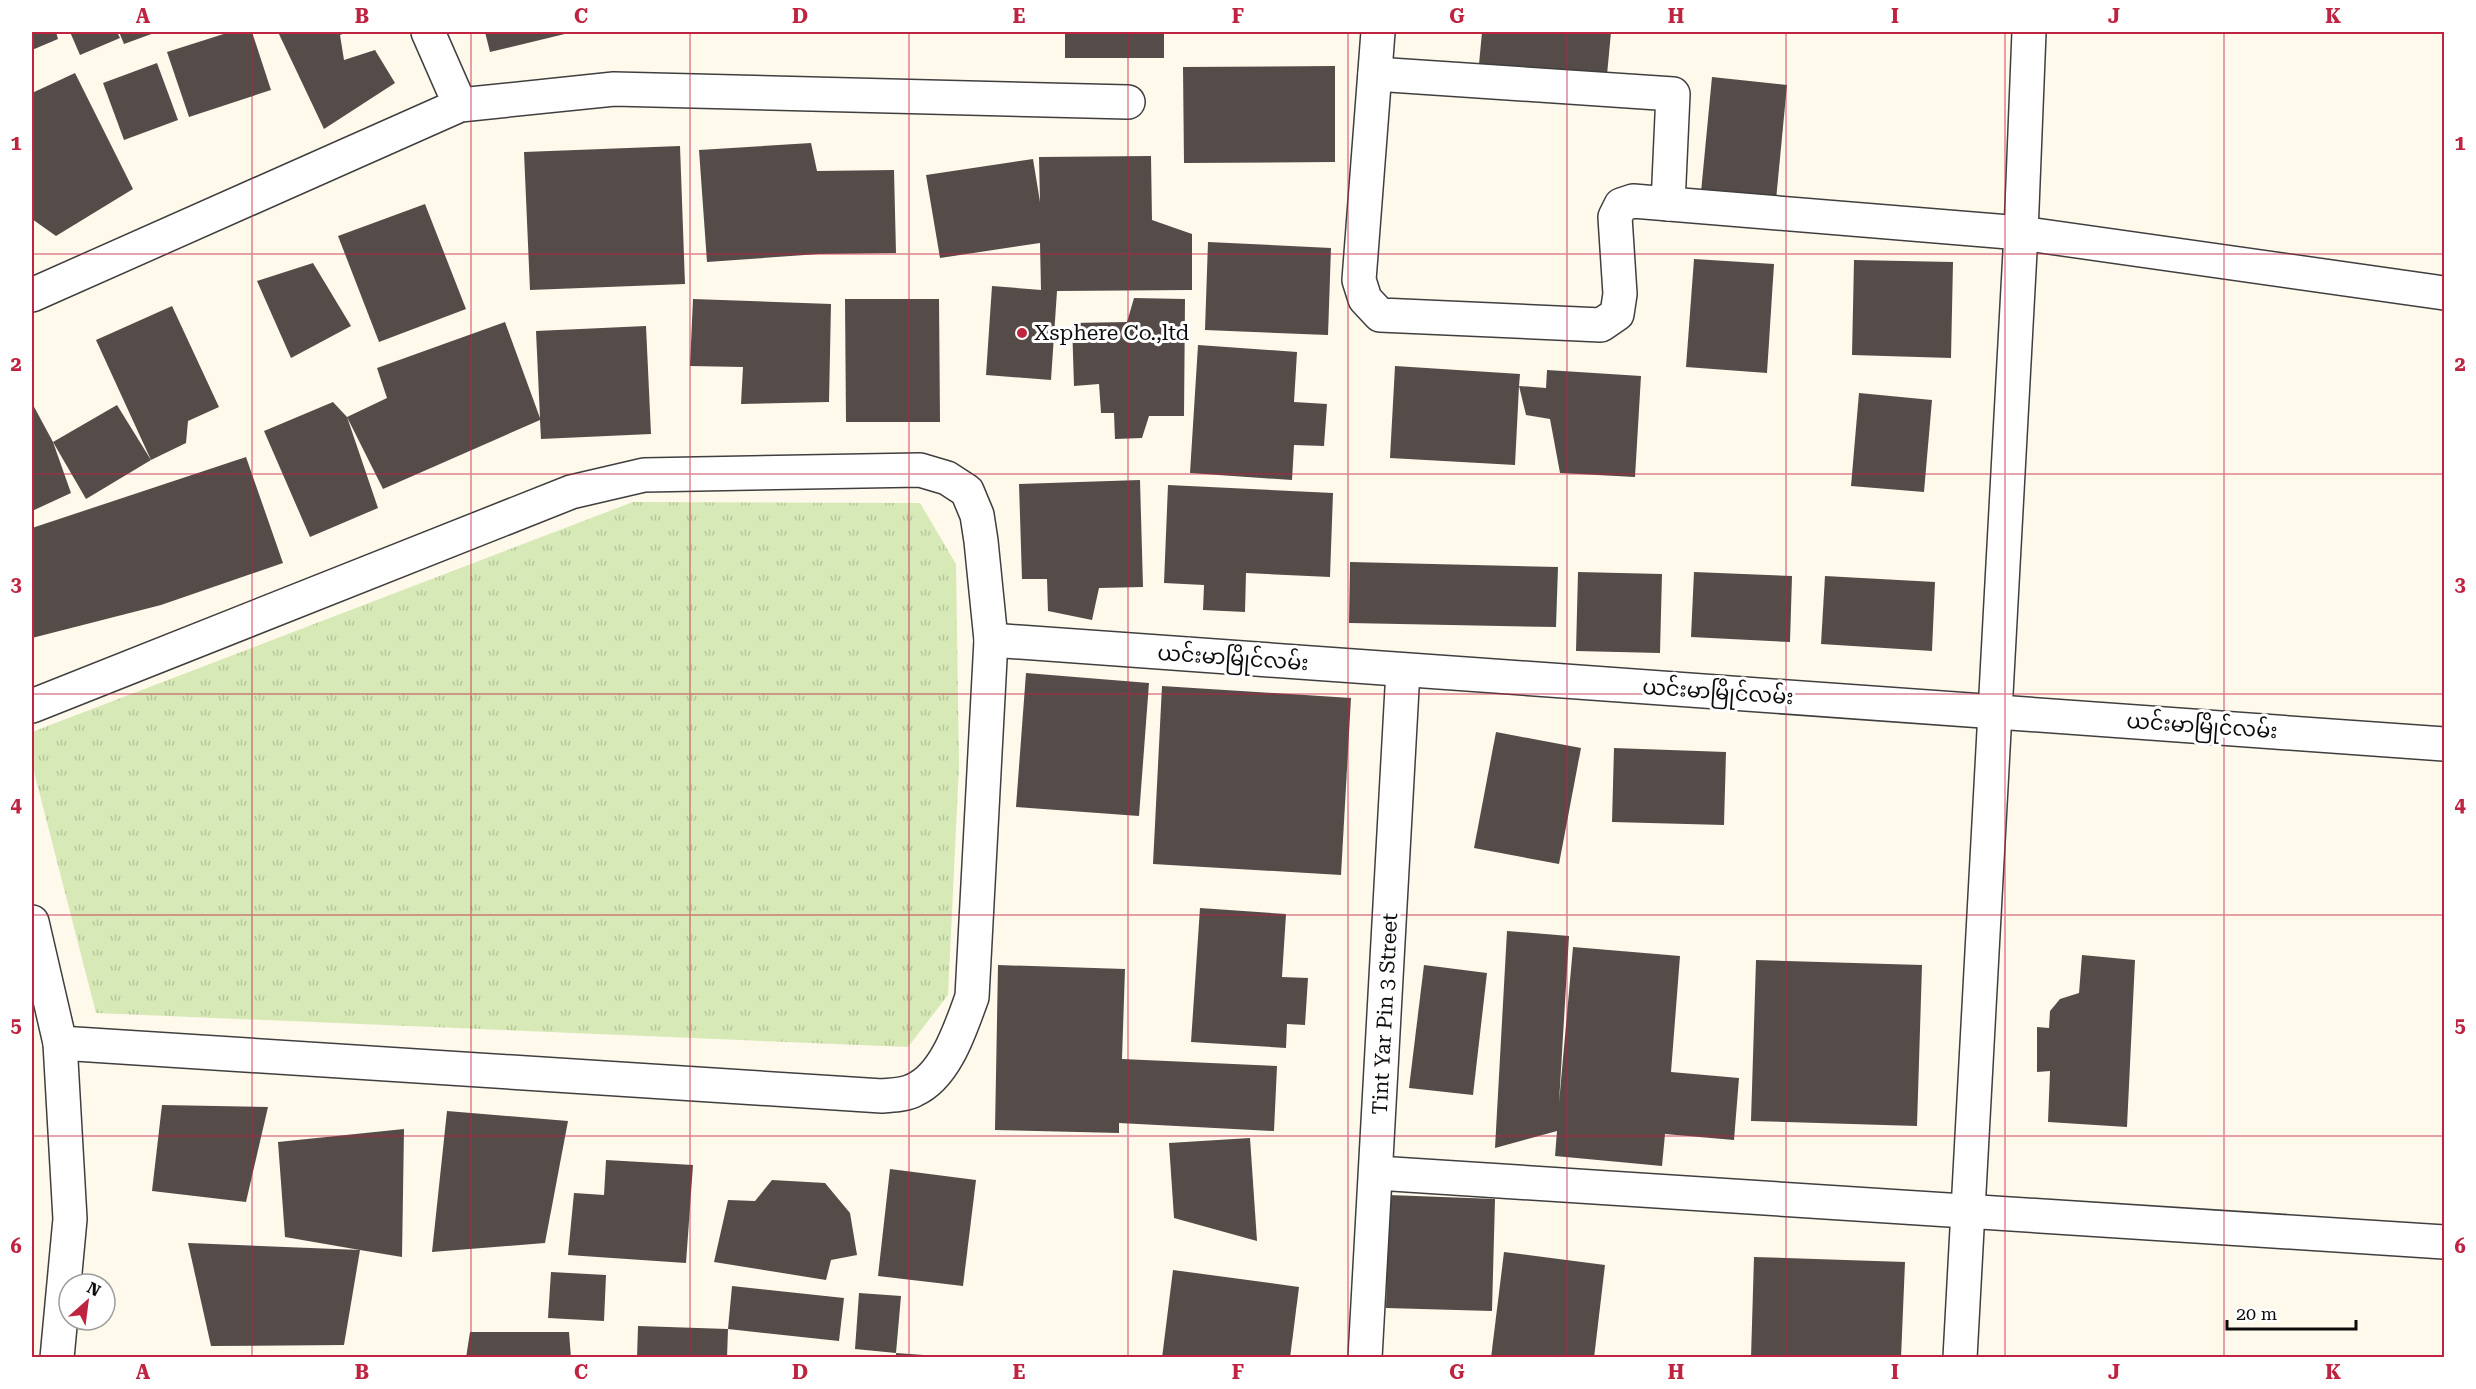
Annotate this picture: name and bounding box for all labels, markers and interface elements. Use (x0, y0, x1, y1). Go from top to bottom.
text: A (136, 4, 151, 28)
text: B (355, 4, 369, 28)
text: C (574, 4, 588, 28)
text: D (792, 4, 808, 28)
text: E (1013, 4, 1026, 28)
text: F (1232, 4, 1244, 28)
text: G (1449, 4, 1465, 28)
text: H (1668, 4, 1684, 28)
text: I (1891, 4, 1899, 28)
text: J (2108, 4, 2120, 28)
text: K (2325, 4, 2341, 28)
text: 1 (10, 131, 22, 155)
text: 1 (2454, 131, 2466, 155)
place label: Xsphere Co.,ltd (1034, 321, 1190, 345)
marker: Xsphere Co.,ltd (1015, 326, 1029, 340)
text: 2 (10, 352, 22, 376)
text: 2 (2454, 352, 2466, 376)
text: 3 (10, 572, 22, 596)
text: 3 (2454, 572, 2466, 596)
street label: ယင်းမာမြိုင်လမ်း (1156, 637, 1310, 680)
street label: ယင်းမာမြိုင်လမ်း (1641, 671, 1795, 714)
street label: ယင်းမာမြိုင်လမ်း (2125, 705, 2279, 748)
text: 4 (10, 793, 22, 817)
text: 4 (2454, 793, 2466, 817)
street label: Tint Yar Pin 3 Street (1368, 912, 1402, 1115)
text: 5 (10, 1013, 22, 1037)
text: 5 (2454, 1013, 2466, 1037)
text: 6 (10, 1234, 22, 1258)
text: 6 (2454, 1234, 2466, 1258)
north arrow (57, 1272, 117, 1332)
text: N (84, 1278, 104, 1300)
scale bar (2227, 1293, 2356, 1331)
text: 20 m (2236, 1303, 2277, 1324)
text: A (136, 1360, 151, 1384)
text: B (355, 1360, 369, 1384)
text: C (574, 1360, 588, 1384)
text: D (792, 1360, 808, 1384)
text: E (1013, 1360, 1026, 1384)
text: F (1232, 1360, 1244, 1384)
text: G (1449, 1360, 1465, 1384)
text: H (1668, 1360, 1684, 1384)
text: I (1891, 1360, 1899, 1384)
text: J (2108, 1360, 2120, 1384)
text: K (2325, 1360, 2341, 1384)

